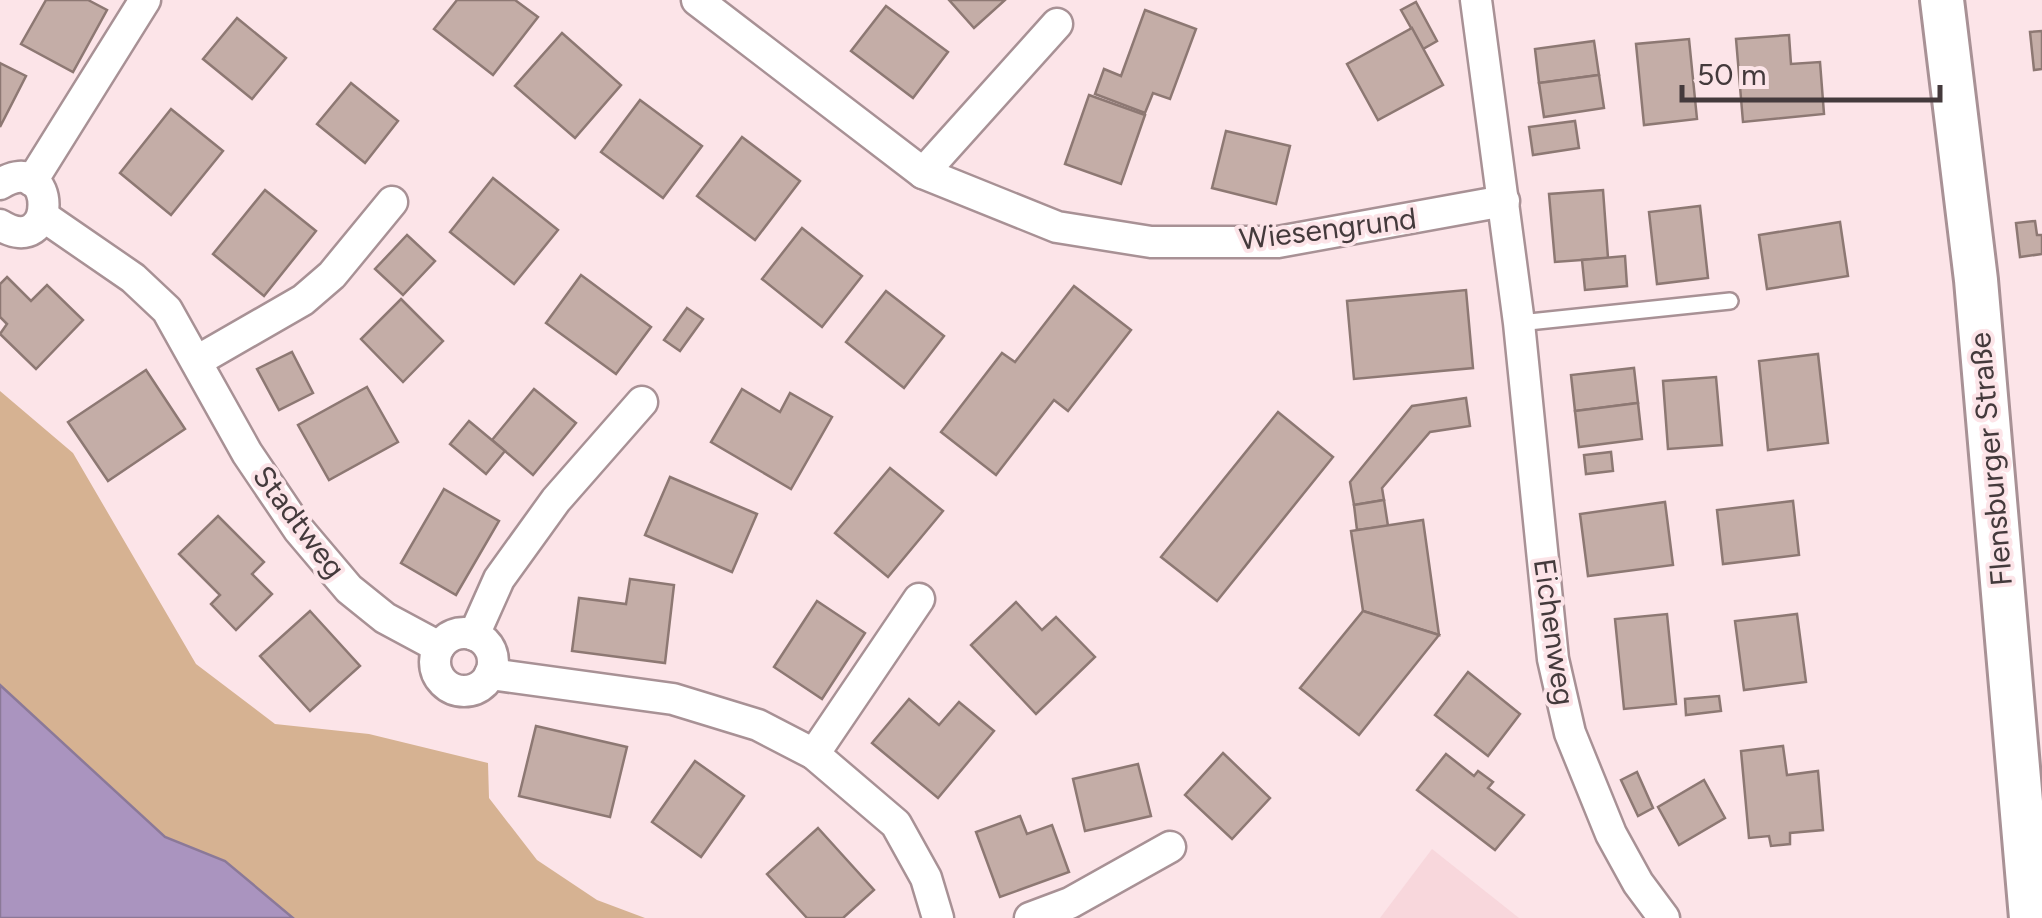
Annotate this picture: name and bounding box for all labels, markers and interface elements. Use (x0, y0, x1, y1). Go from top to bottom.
scale bar (1682, 40, 1940, 102)
text: 50 m (1697, 56, 1766, 93)
street label: Wiesengrund (1237, 199, 1419, 258)
street label: Flensburger Straße (1961, 331, 2020, 587)
street label: Stadtweg (245, 458, 354, 585)
street label: Eichenweg (1526, 556, 1583, 708)

